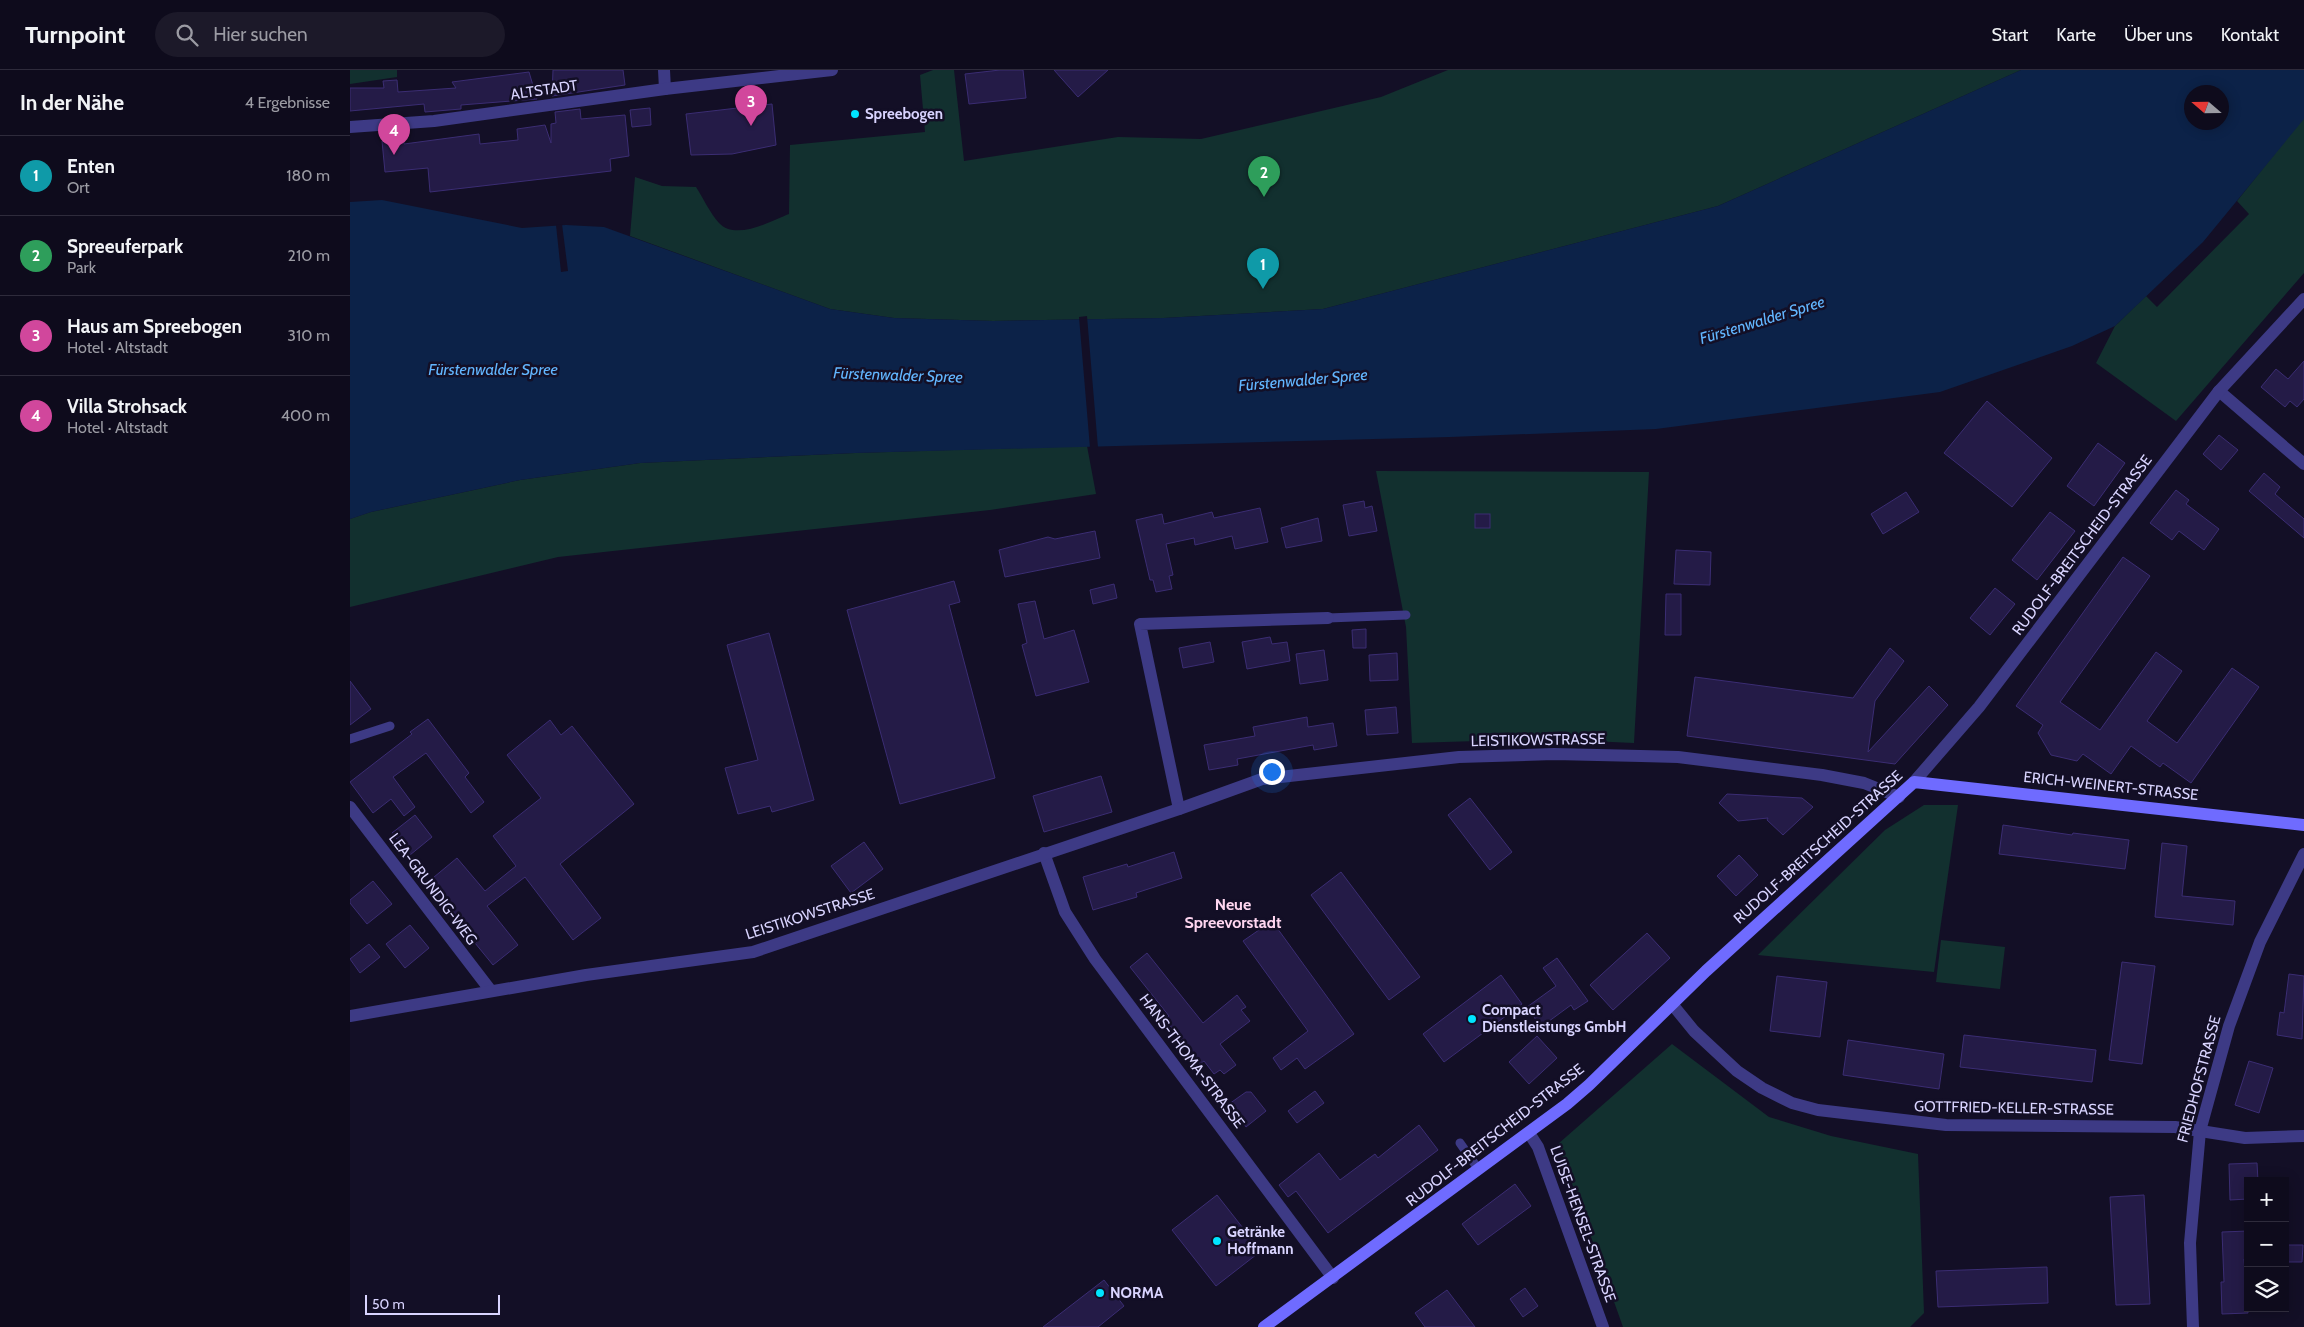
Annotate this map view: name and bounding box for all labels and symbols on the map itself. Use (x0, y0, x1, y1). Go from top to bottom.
street label: ALTSTADT (509, 76, 579, 104)
pin: 3 (735, 85, 767, 126)
north arrow (2184, 85, 2229, 130)
place label: Spreebogen (865, 105, 943, 123)
marker: Spreebogen (849, 108, 861, 120)
pin: 4 (378, 114, 410, 155)
pin: 2 (1248, 156, 1280, 197)
pin: 1 (1247, 248, 1279, 289)
water label: Fürstenwalder Spree (1697, 292, 1827, 348)
water label: Fürstenwalder Spree (428, 360, 558, 379)
water label: Fürstenwalder Spree (833, 363, 963, 387)
water label: Fürstenwalder Spree (1238, 365, 1368, 395)
street label: RUDOLF-BREITSCHEID-STRASSE (2008, 451, 2156, 639)
street label: LEISTIKOWSTRASSE (1470, 730, 1606, 750)
your location (1259, 759, 1285, 785)
street label: RUDOLF-BREITSCHEID-STRASSE (1730, 766, 1906, 928)
street label: ERICH-WEINERT-STRASSE (2023, 768, 2199, 804)
street label: LEA-GRUNDIG-WEG (385, 830, 481, 948)
street label: LEISTIKOWSTRASSE (743, 885, 877, 943)
district label: Neue Spreevorstadt (1185, 895, 1282, 932)
street label: HANS-THOMA-STRASSE (1136, 990, 1248, 1132)
place label: Compact Dienstleistungs GmbH (1482, 1001, 1626, 1036)
marker: Compact Dienstleistungs GmbH (1466, 1013, 1478, 1025)
street label: FRIEDHOFSTRASSE (2173, 1014, 2225, 1144)
street label: RUDOLF-BREITSCHEID-STRASSE (1402, 1060, 1588, 1210)
street label: GOTTFRIED-KELLER-STRASSE (1914, 1097, 2114, 1119)
street label: LUISE-HENSEL-STRASSE (1546, 1143, 1620, 1305)
place label: Getränke Hoffmann (1227, 1223, 1293, 1258)
marker: Getränke Hoffmann (1211, 1235, 1223, 1247)
place label: NORMA (1110, 1284, 1164, 1302)
marker: NORMA (1094, 1287, 1106, 1299)
scale bar (365, 1292, 500, 1315)

